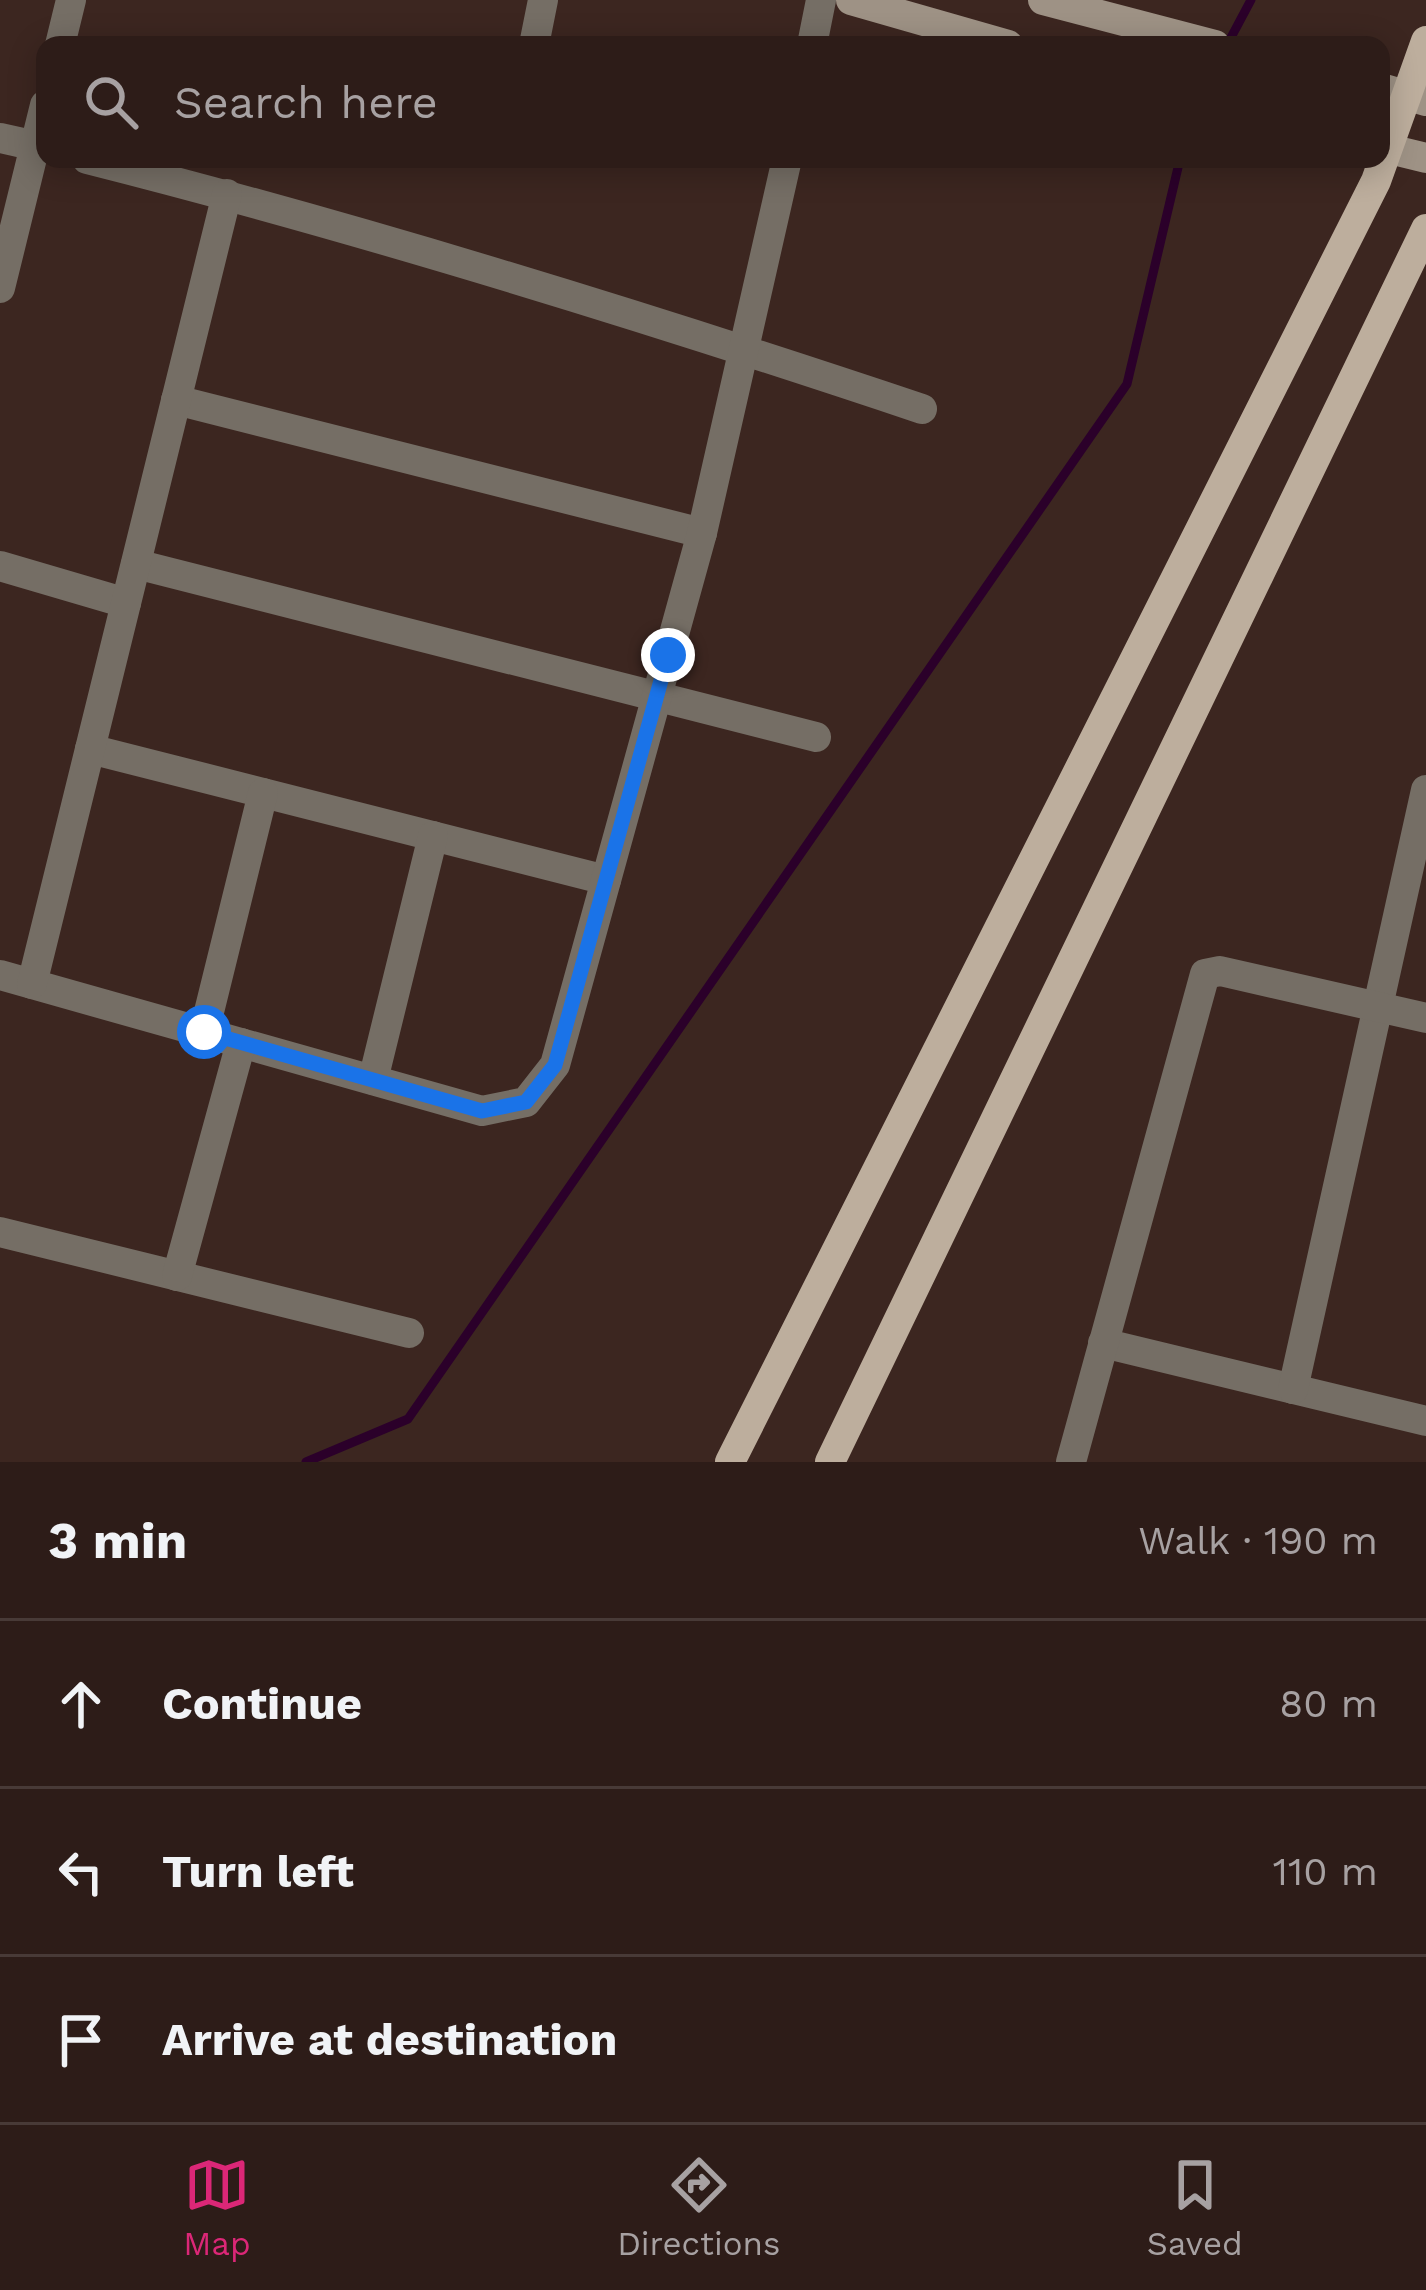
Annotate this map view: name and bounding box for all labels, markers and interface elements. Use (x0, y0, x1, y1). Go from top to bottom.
search box (36, 36, 1390, 168)
icon: search (78, 69, 144, 135)
text: Search here (174, 76, 438, 129)
route end (641, 628, 695, 682)
route start (177, 1005, 231, 1059)
text: 3 min (48, 1511, 187, 1570)
text: Walk · 190 m (1138, 1518, 1378, 1563)
icon: ahead (48, 1671, 114, 1737)
text: Continue (162, 1677, 362, 1730)
text: 80 m (1279, 1681, 1378, 1726)
icon: left (48, 1839, 114, 1905)
text: Turn left (162, 1845, 354, 1898)
text: 110 m (1273, 1849, 1378, 1894)
icon: arrive (48, 2007, 114, 2073)
text: Arrive at destination (162, 2013, 617, 2066)
tab: Map (183, 2152, 251, 2263)
tab: Directions (617, 2152, 780, 2263)
tab: Saved (1147, 2152, 1243, 2263)

